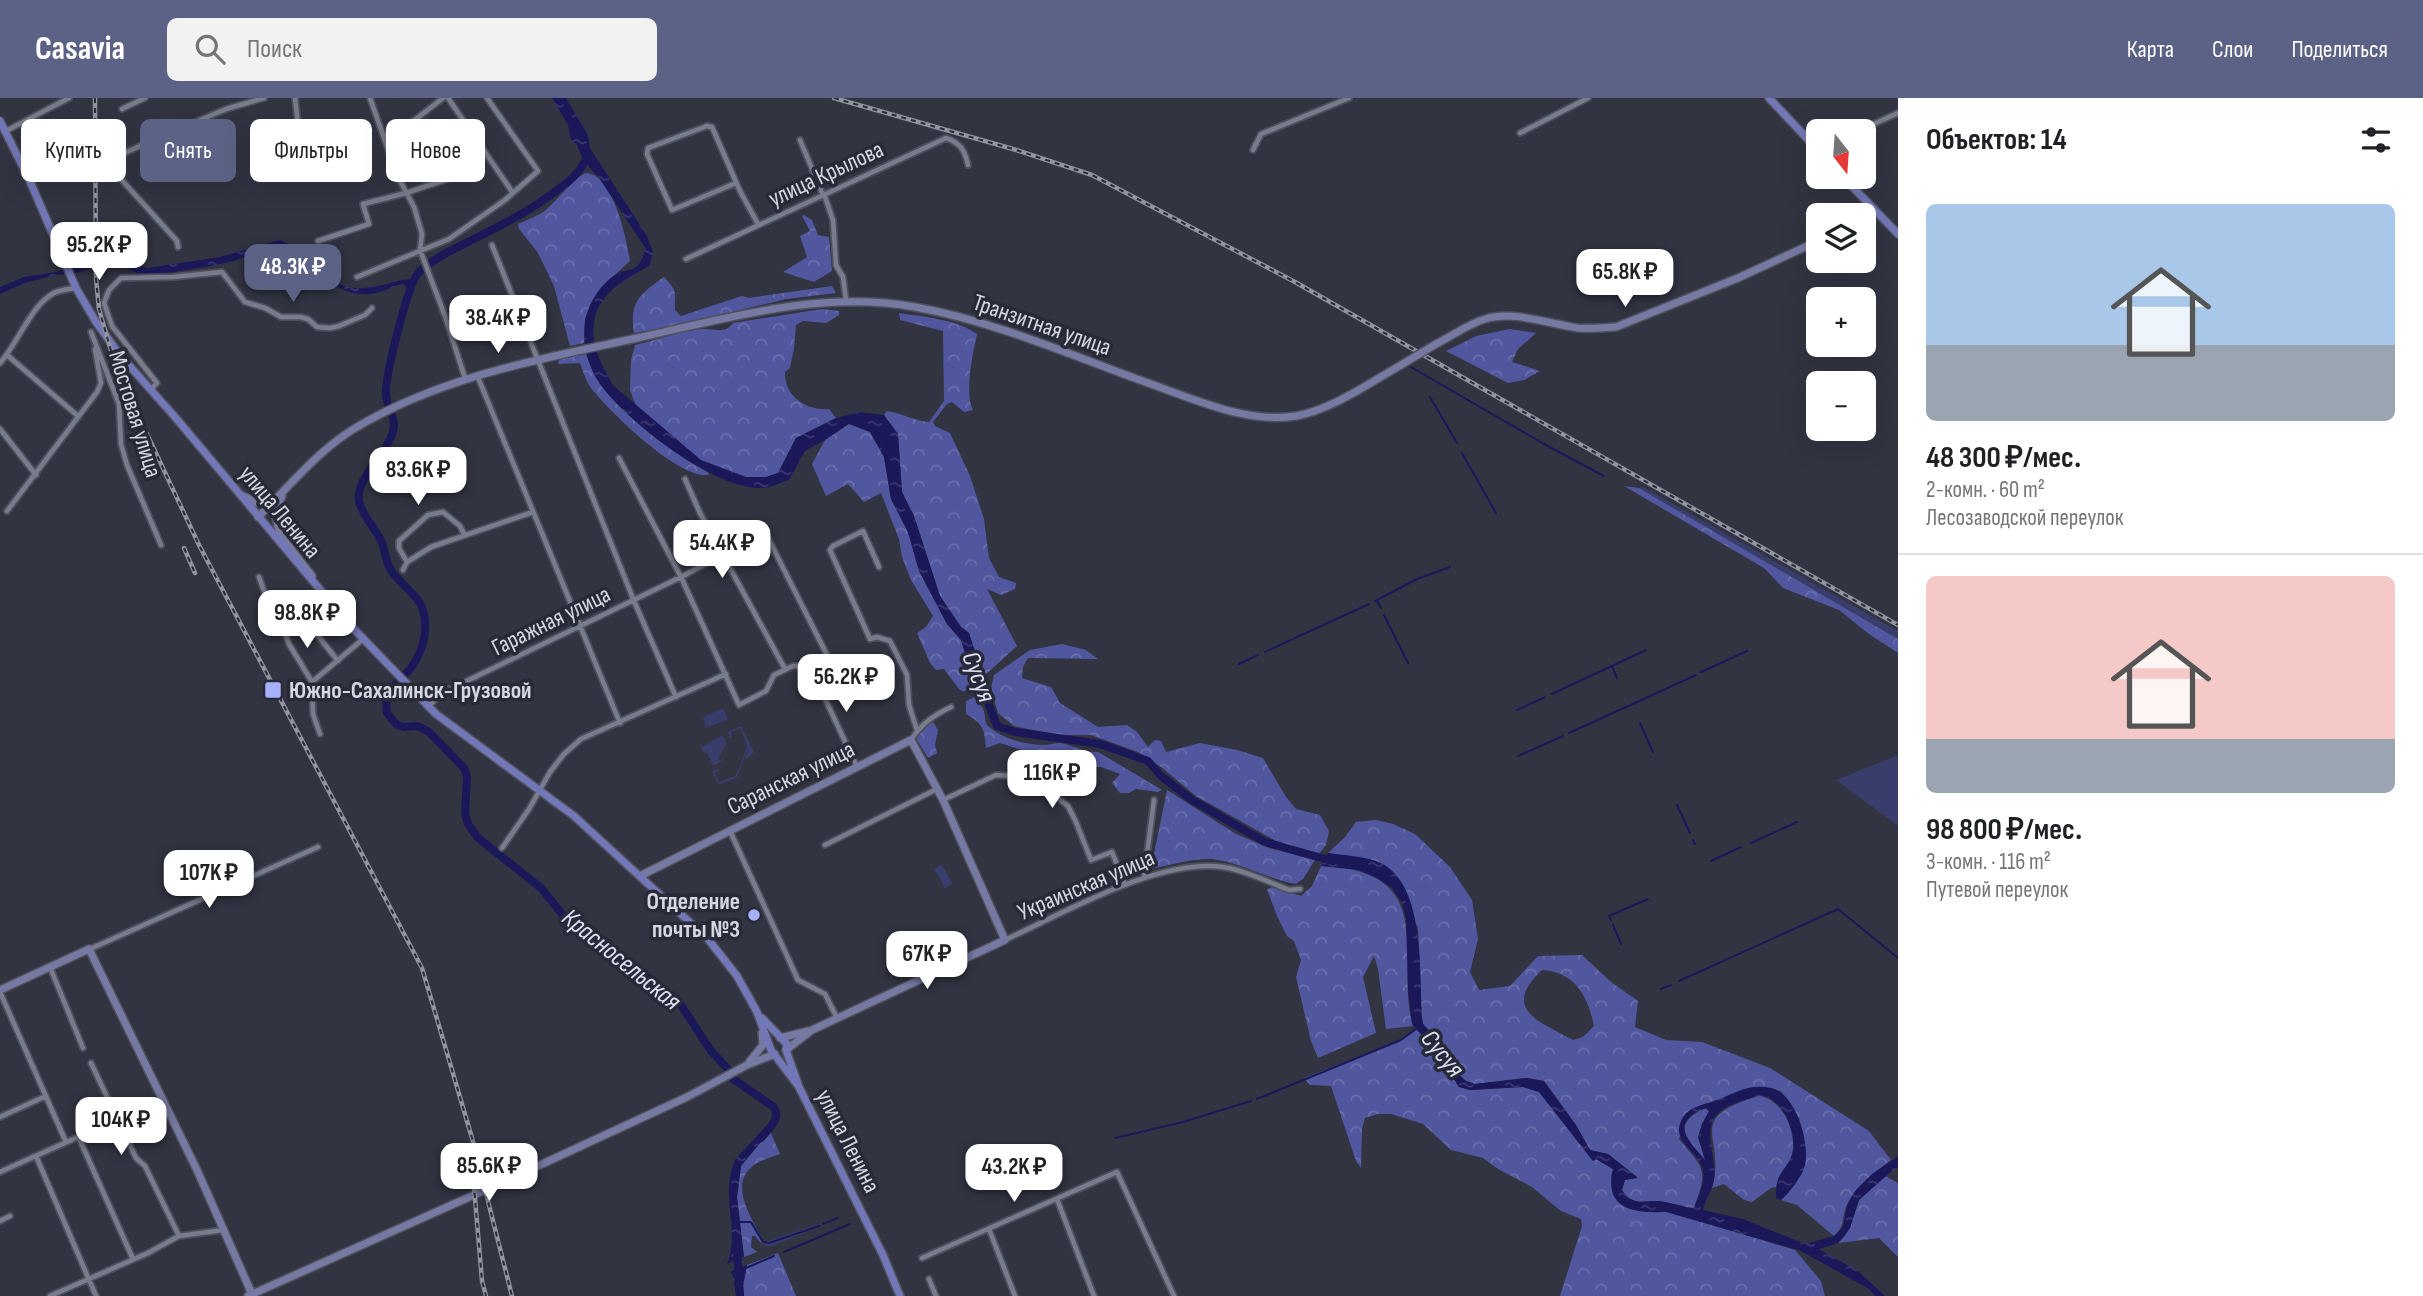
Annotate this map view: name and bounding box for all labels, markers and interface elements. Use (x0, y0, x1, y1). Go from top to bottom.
search box (167, 18, 657, 81)
text: Casavia (35, 29, 125, 69)
icon: search (191, 30, 229, 68)
text: Поиск (247, 34, 302, 65)
text: Карта (2127, 35, 2174, 64)
text: Слои (2212, 35, 2253, 64)
text: Поделиться (2291, 35, 2388, 64)
chip: Купить (21, 119, 126, 182)
chip: Снять (140, 119, 236, 182)
chip: Фильтры (250, 119, 372, 182)
chip: Новое (386, 119, 485, 182)
north arrow (1806, 119, 1876, 189)
map controls (1806, 119, 1876, 441)
icon: filters (2357, 121, 2395, 159)
text: Объектов: 14 (1926, 122, 2067, 158)
street label: улица Крылова (764, 135, 888, 213)
button: layers (1806, 203, 1876, 273)
pin: 95.2K ₽ (34, 222, 164, 282)
text: 95.2K ₽ (66, 231, 132, 259)
pin: 48.3K ₽ (228, 244, 358, 304)
icon: home (2098, 249, 2224, 375)
pin: 65.8K ₽ (1560, 250, 1690, 309)
text: 48.3K ₽ (260, 253, 326, 281)
text: 65.8K ₽ (1592, 258, 1658, 286)
button: + (1806, 287, 1876, 357)
street label: Транзитная улица (969, 288, 1115, 362)
pin: 38.4K ₽ (433, 296, 563, 355)
text: 38.4K ₽ (465, 304, 531, 332)
street label: Мостовая улица (102, 347, 168, 481)
button: − (1806, 371, 1876, 441)
text: 48 300 ₽/мес. (1926, 440, 2081, 476)
pin: 83.6K ₽ (353, 448, 483, 507)
text: 83.6K ₽ (385, 456, 451, 484)
street label: улица Ленина (233, 460, 327, 564)
text: 2-комн. · 60 m² (1926, 476, 2045, 504)
text: Лесозаводской переулок (1926, 504, 2123, 532)
pin: 54.4K ₽ (657, 520, 787, 580)
text: 54.4K ₽ (689, 529, 755, 557)
street label: Гаражная улица (487, 580, 615, 662)
pin: 98.8K ₽ (242, 590, 372, 650)
text: 98.8K ₽ (274, 599, 340, 627)
icon: home (2098, 621, 2224, 747)
water label: Сусуя (954, 647, 1002, 707)
pin: 56.2K ₽ (781, 654, 911, 714)
text: 56.2K ₽ (814, 663, 878, 691)
place label: Южно-Сахалинск-Грузовой (289, 676, 532, 705)
marker: Южно-Сахалинск-Грузовой (263, 680, 283, 700)
street label: Саранская улица (723, 735, 859, 821)
pin: 116K ₽ (995, 750, 1109, 810)
text: 116K ₽ (1023, 759, 1081, 787)
text: 98 800 ₽/мес. (1926, 812, 2082, 848)
street label: Украинская улица (1013, 843, 1159, 927)
text: 3-комн. · 116 m² (1926, 848, 2051, 876)
pin: 107K ₽ (152, 850, 266, 910)
text: 107K ₽ (180, 859, 238, 887)
text: Путевой переулок (1926, 876, 2068, 904)
place label: Отделение почты №3 (646, 887, 740, 944)
water label: Красносельская (555, 903, 687, 1017)
marker: Отделение почты №3 (746, 907, 762, 923)
pin: 67K ₽ (878, 932, 976, 991)
text: 67K ₽ (902, 940, 952, 968)
water label: Сусуя (1414, 1024, 1470, 1084)
street label: улица Ленина (810, 1084, 886, 1198)
pin: 104K ₽ (64, 1098, 178, 1157)
text: 104K ₽ (92, 1106, 150, 1134)
pin: 85.6K ₽ (424, 1144, 554, 1203)
pin: 43.2K ₽ (949, 1144, 1079, 1204)
text: 85.6K ₽ (457, 1152, 521, 1180)
text: 43.2K ₽ (981, 1153, 1047, 1181)

